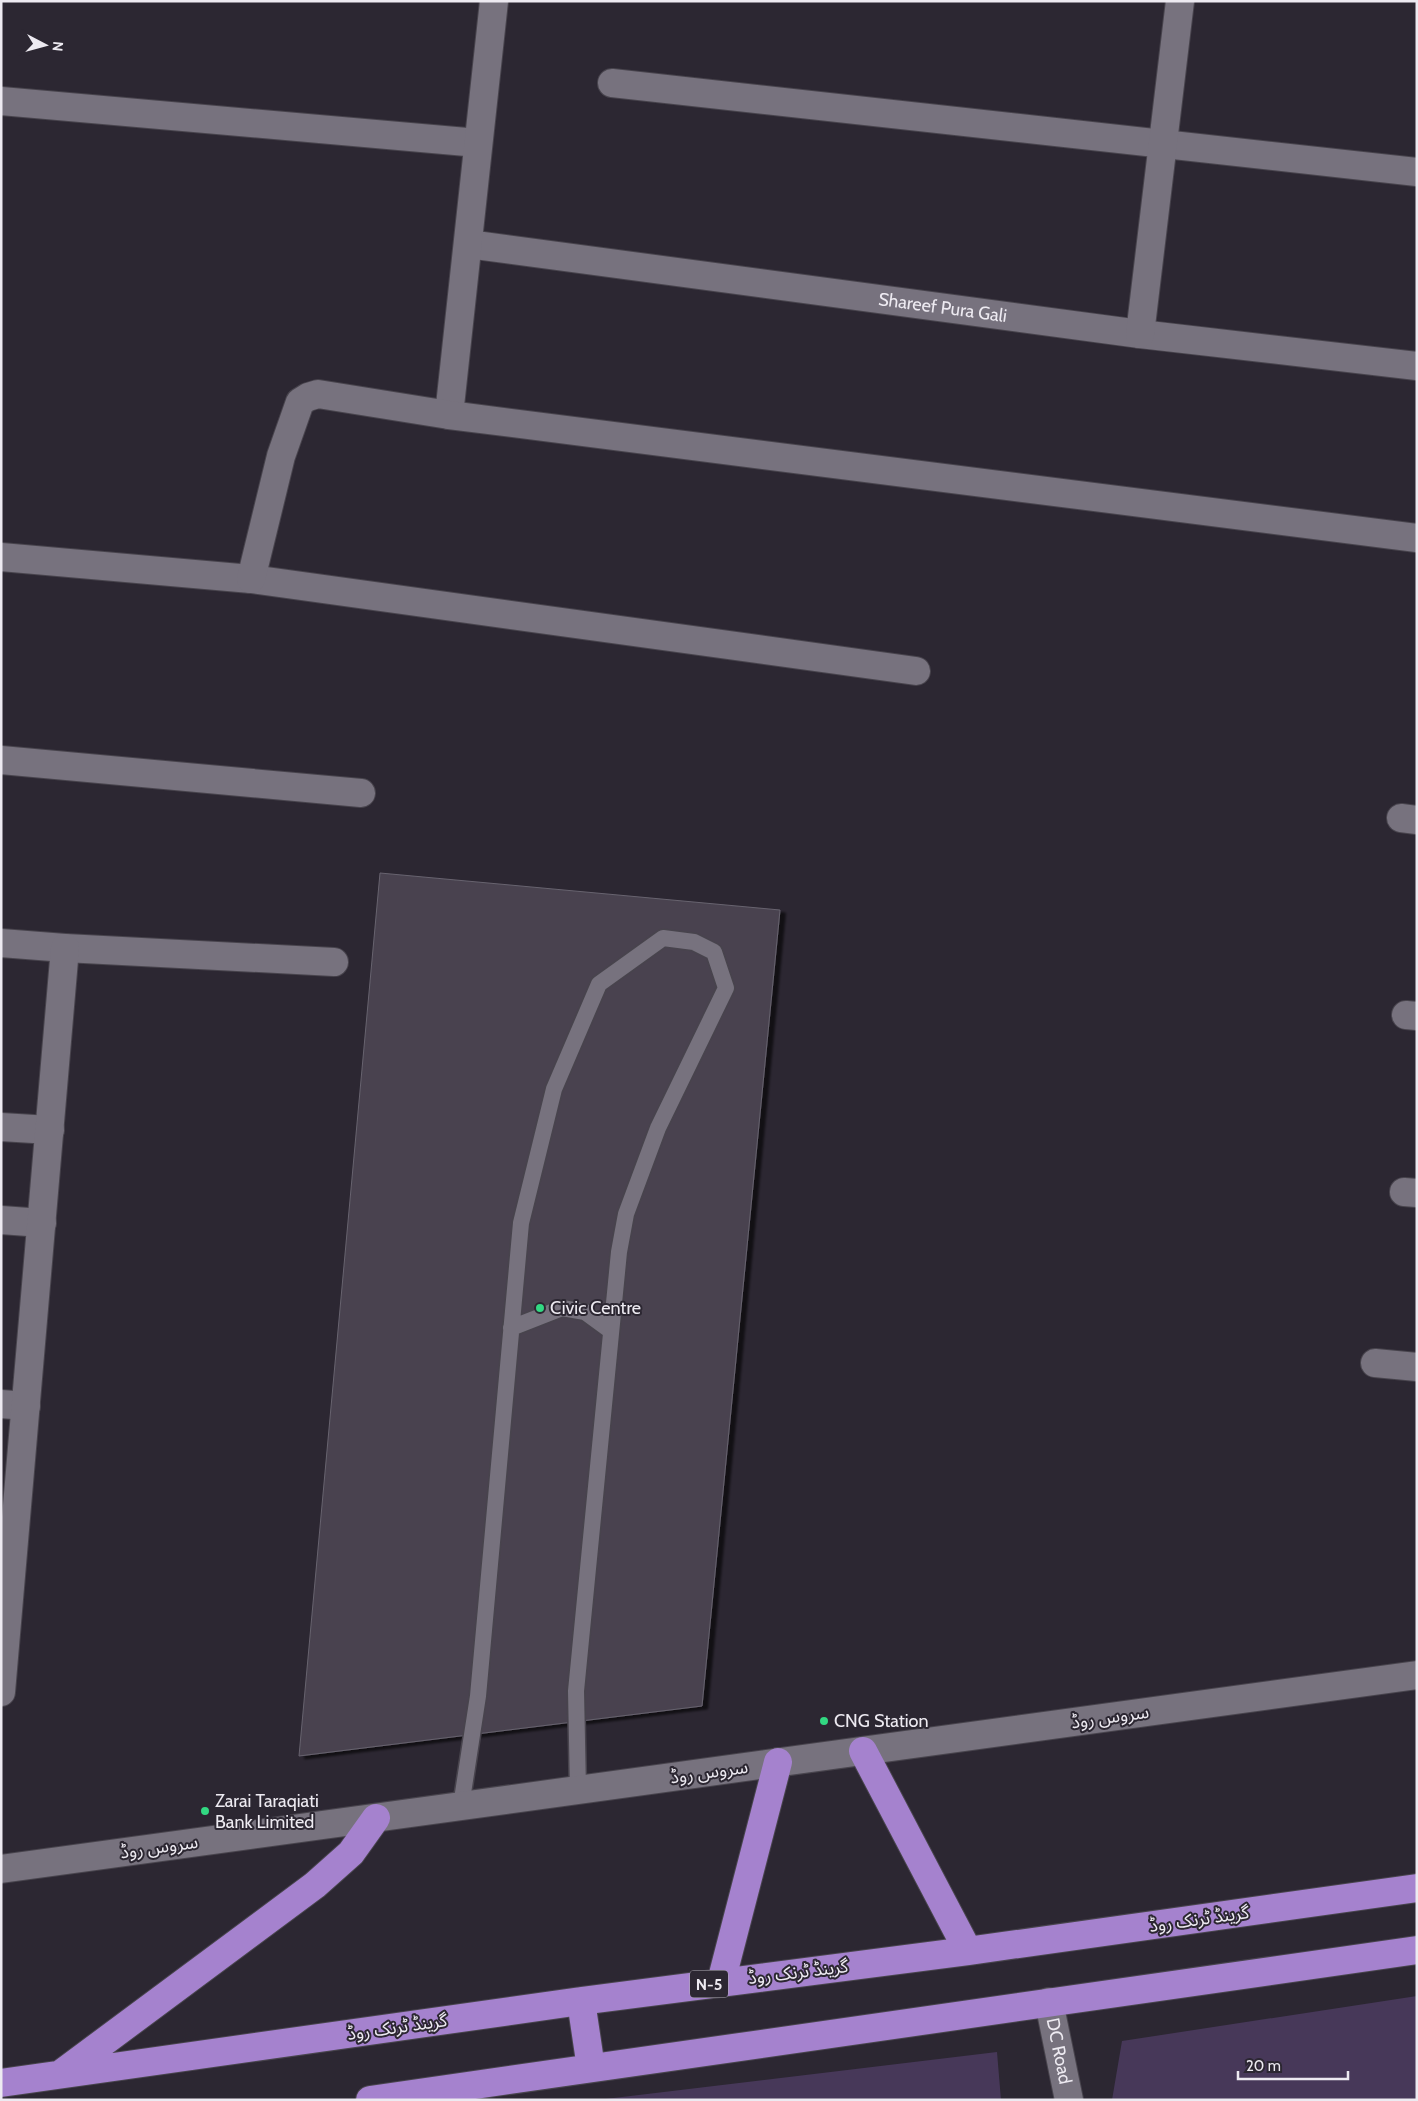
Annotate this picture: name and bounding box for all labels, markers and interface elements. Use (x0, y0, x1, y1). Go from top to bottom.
north arrow (20, 20, 70, 70)
text: N (48, 40, 67, 52)
street label: Shareef Pura Gali (877, 288, 1008, 327)
place label: Civic Centre (550, 1297, 641, 1319)
marker: Civic Centre (534, 1302, 546, 1314)
street label: سروس روڈ (1070, 1701, 1150, 1733)
place label: CNG Station (834, 1710, 929, 1732)
marker: CNG Station (818, 1715, 830, 1727)
street label: سروس روڈ (669, 1756, 749, 1788)
place label: Zarai Taraqiati Bank Limited (215, 1790, 319, 1833)
marker: Zarai Taraqiati Bank Limited (199, 1805, 211, 1817)
street label: سروس روڈ (119, 1831, 199, 1863)
street label: گرینڈ ٹرنک روڈ (1148, 1901, 1251, 1937)
street label: گرینڈ ٹرنک روڈ (747, 1955, 850, 1989)
road number: N-5 (690, 1970, 728, 1998)
street label: گرینڈ ٹرنک روڈ (346, 2009, 449, 2045)
street label: DC Road (1041, 2016, 1077, 2086)
scale bar (1238, 2048, 1348, 2080)
text: 20 m (1246, 2057, 1281, 2075)

